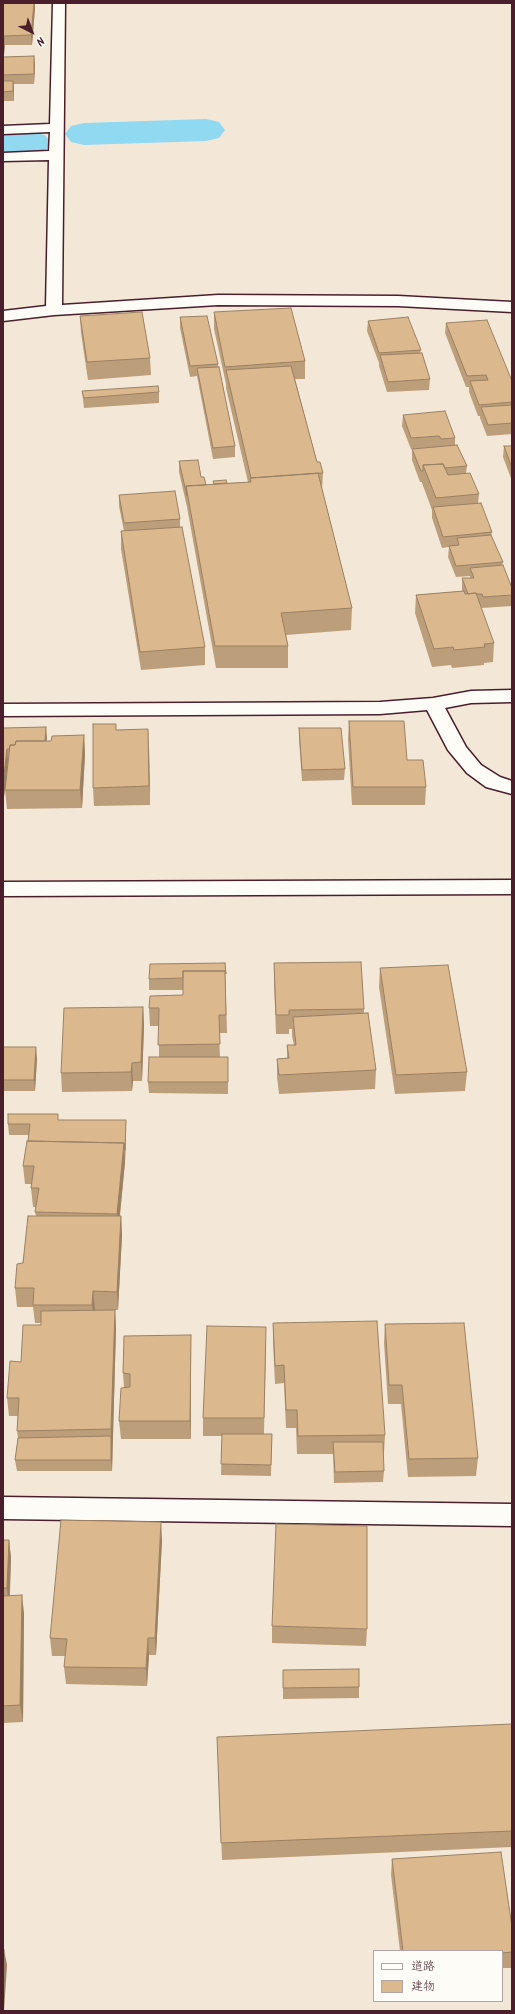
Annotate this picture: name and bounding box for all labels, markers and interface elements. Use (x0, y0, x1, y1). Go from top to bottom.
north arrow (12, 12, 52, 52)
text: N (31, 32, 49, 50)
legend (373, 1950, 503, 2002)
text: 道路 (411, 1957, 435, 1976)
text: 建物 (411, 1977, 435, 1996)

